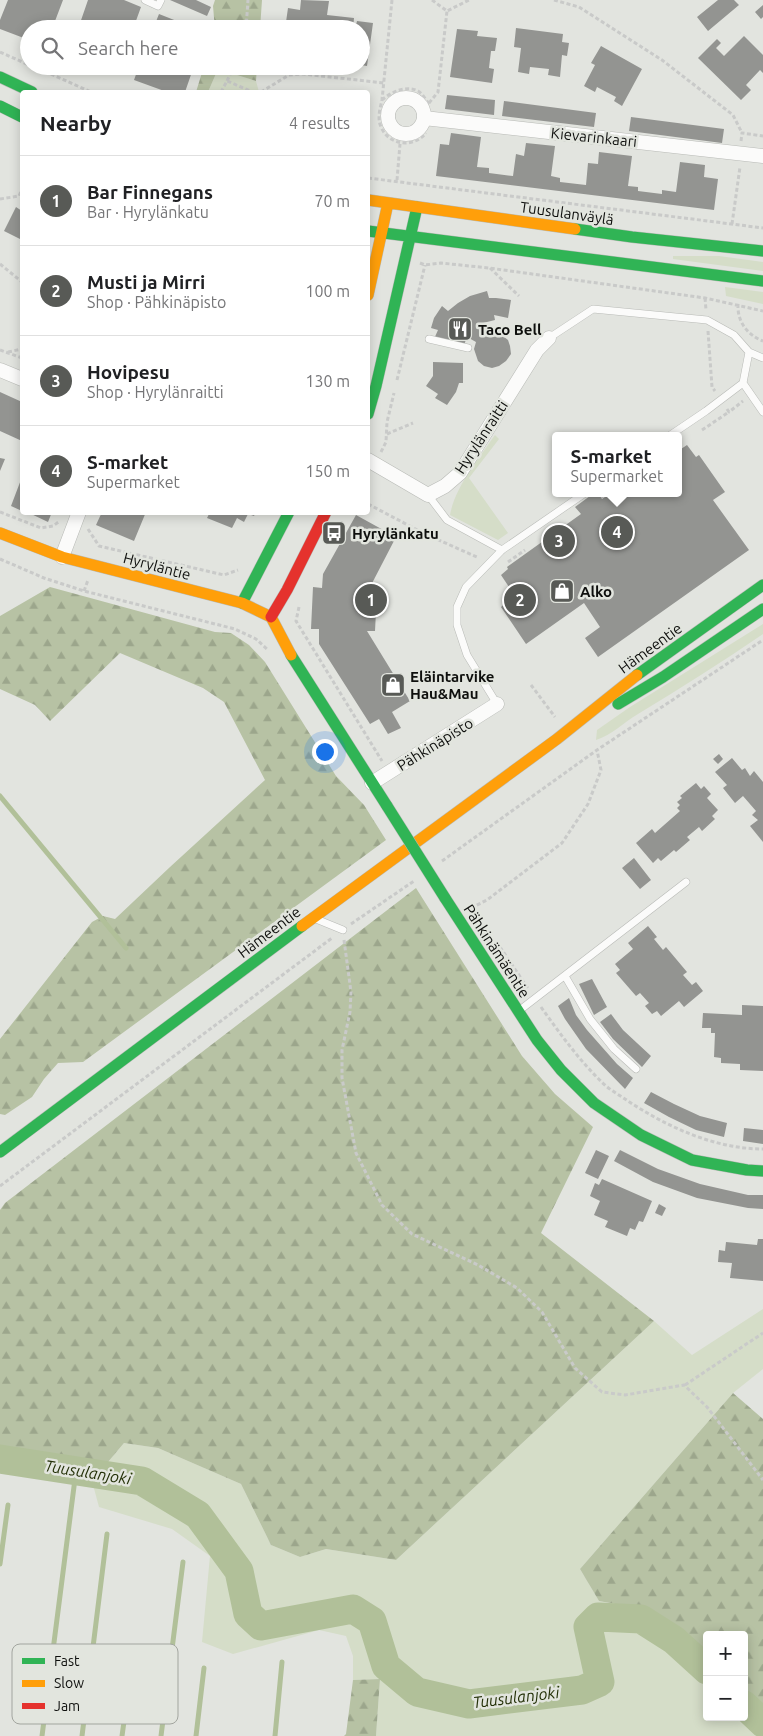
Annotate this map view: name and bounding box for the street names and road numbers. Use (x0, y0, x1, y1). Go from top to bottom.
street label: Kievarinkaari (550, 124, 638, 150)
street label: Tuusulanväylä (519, 198, 615, 228)
street label: Hyrylänraitti (451, 397, 511, 477)
street label: Hyryläntie (121, 549, 193, 583)
street label: Hämeentie (615, 619, 685, 677)
street label: Pähkinäpisto (394, 714, 476, 774)
street label: Pähkinämäentie (460, 901, 534, 1001)
street label: Hämeentie (234, 903, 304, 961)

